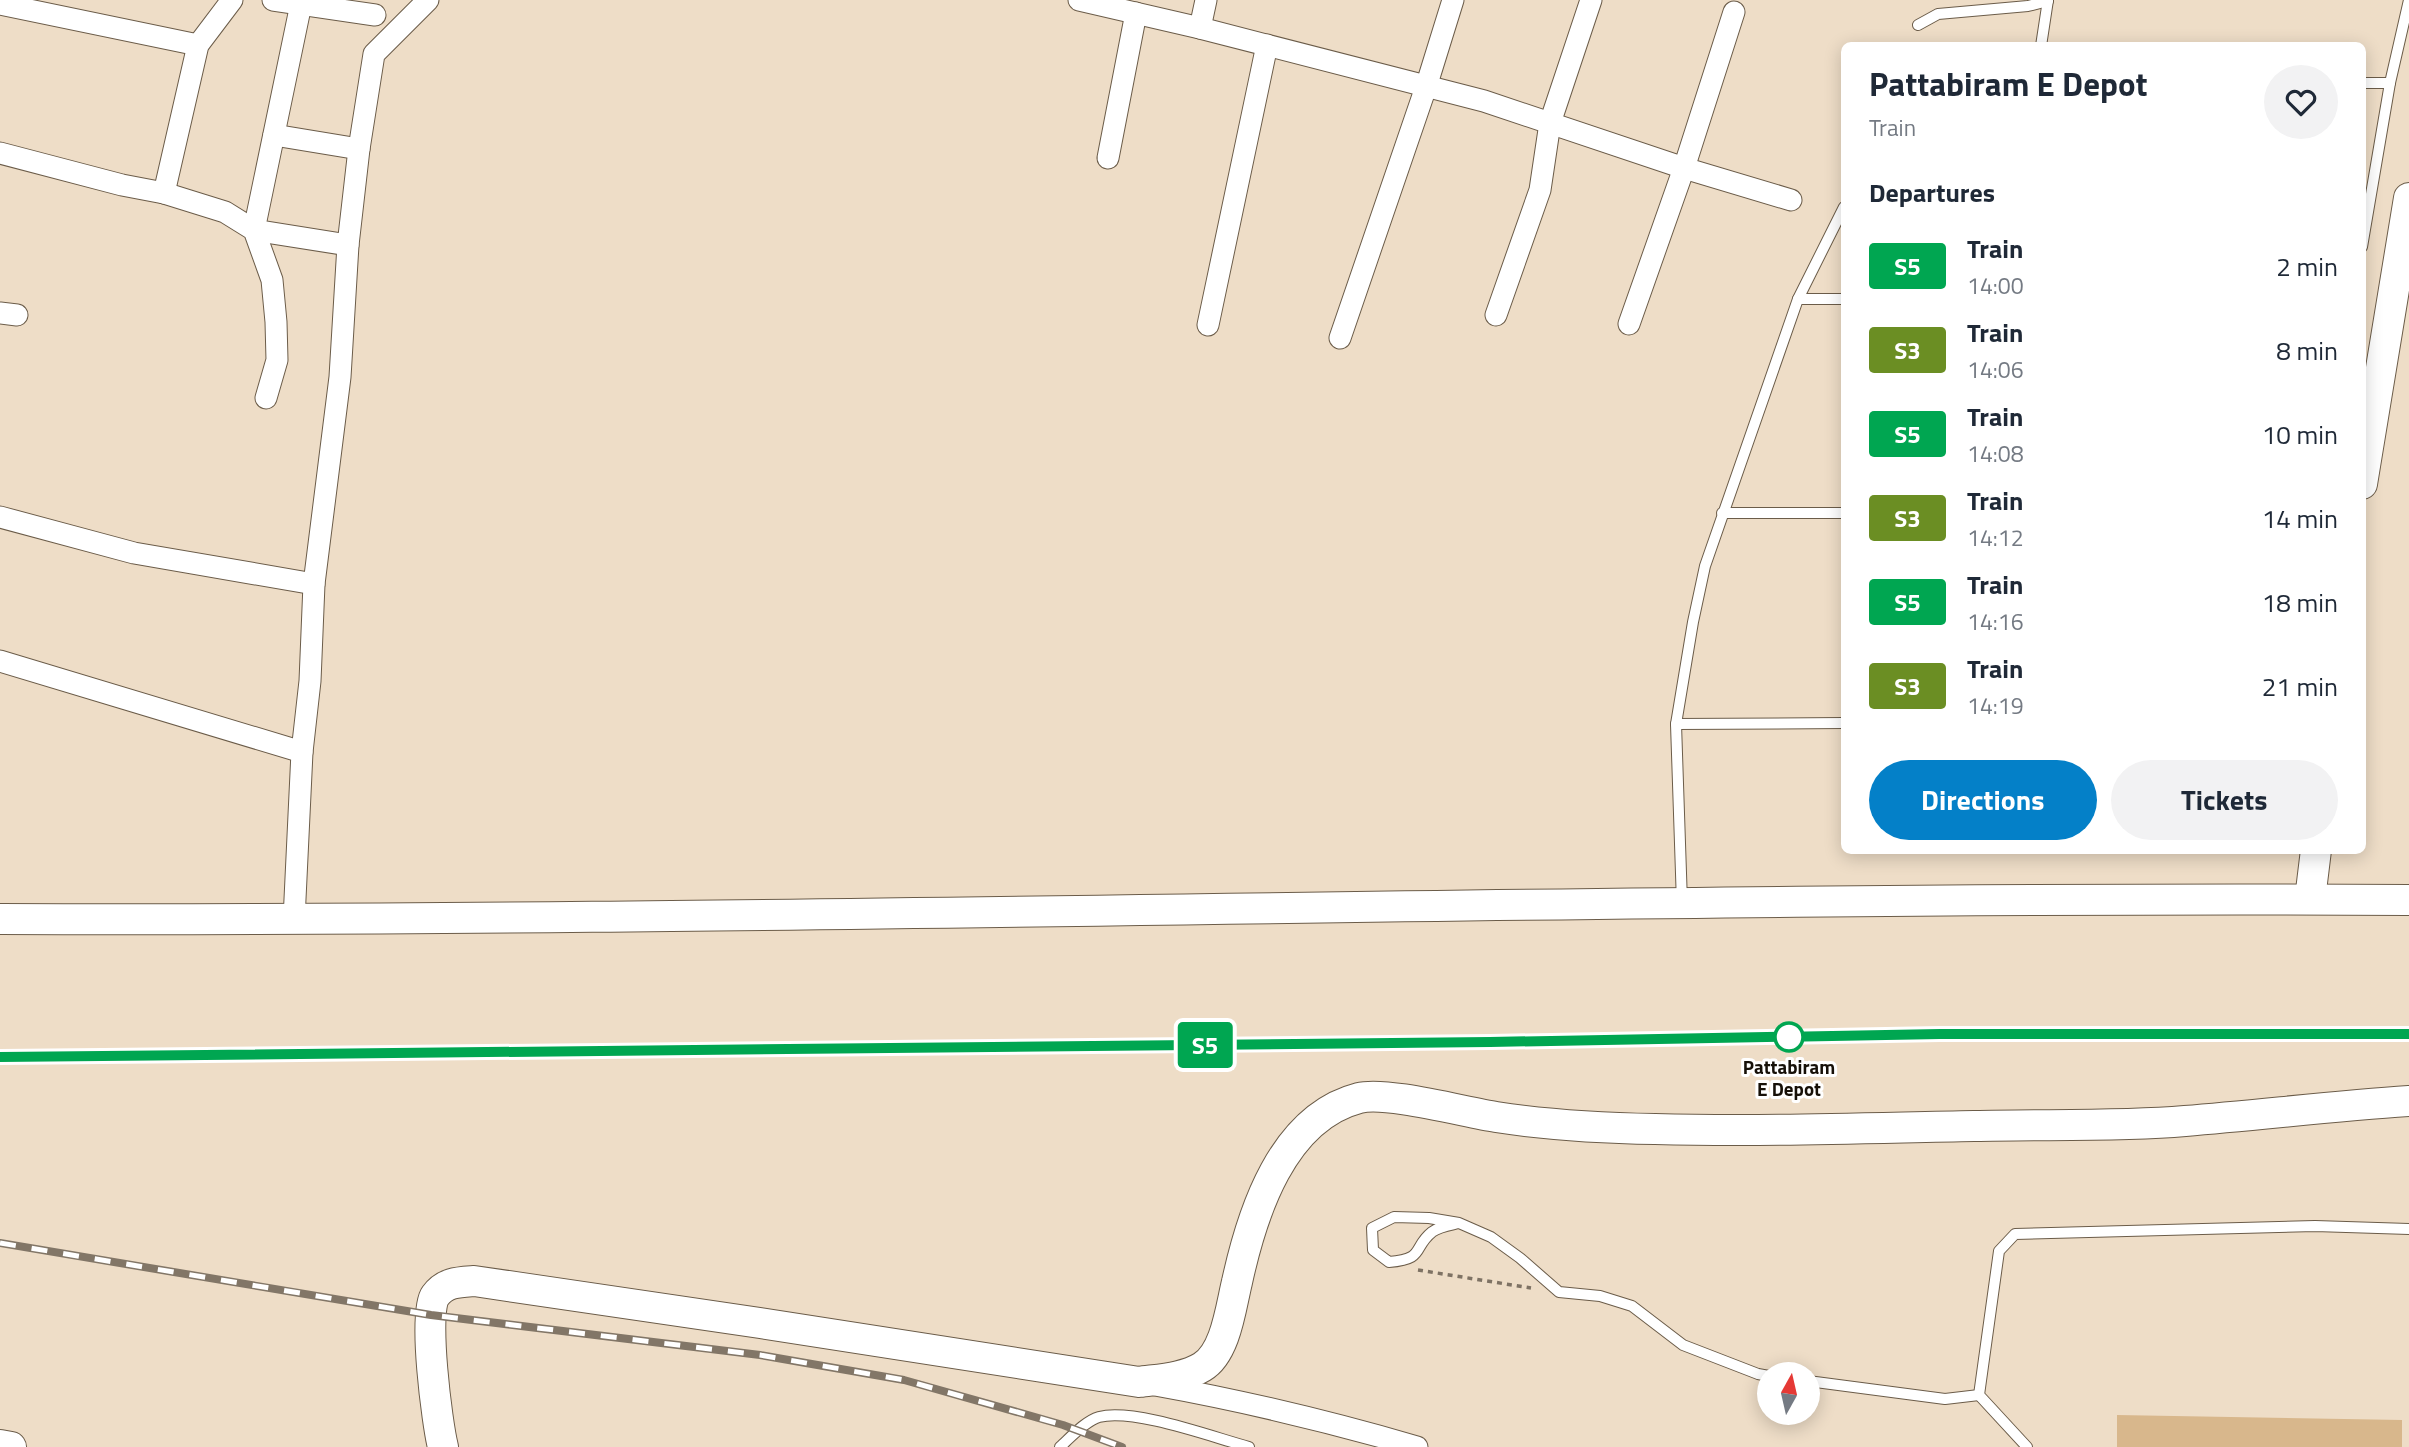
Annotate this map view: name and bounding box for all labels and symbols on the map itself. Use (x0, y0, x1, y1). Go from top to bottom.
line badge: S5 (1174, 1022, 1236, 1068)
marker: Pattabiram E Depot (1774, 1022, 1804, 1052)
place label: Pattabiram E Depot (1743, 1052, 1835, 1103)
north arrow (1757, 1362, 1820, 1424)

